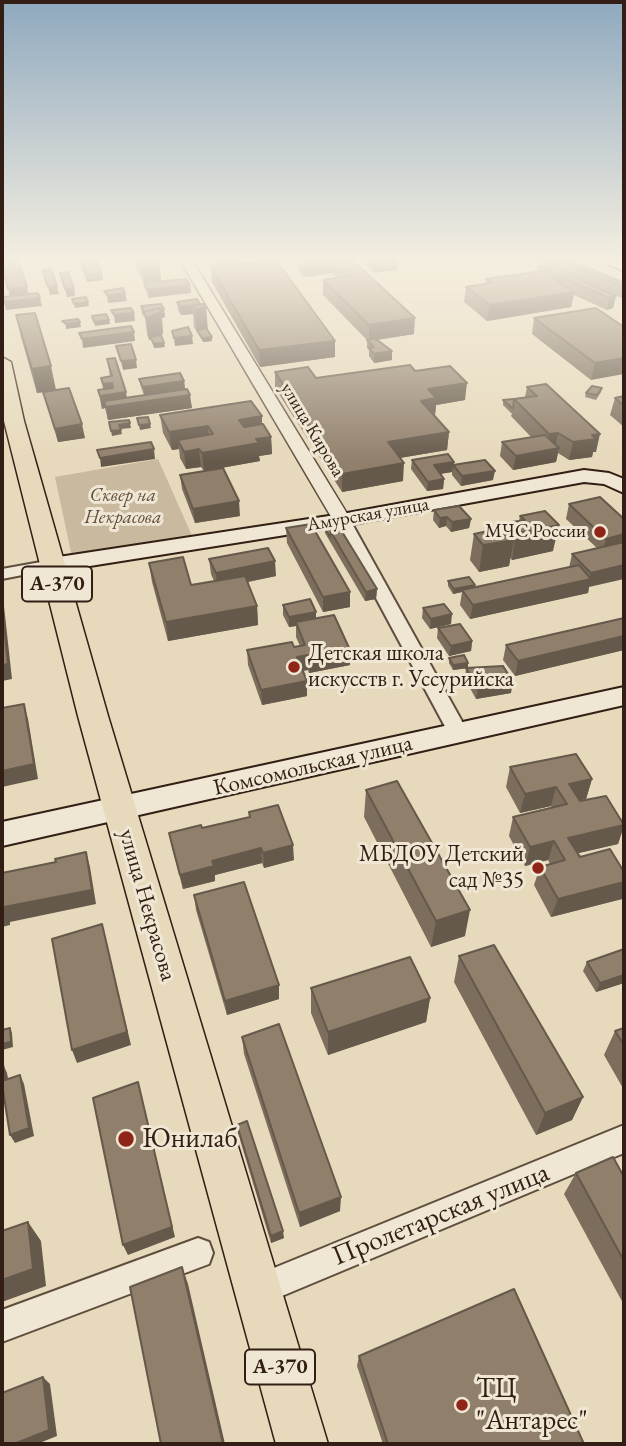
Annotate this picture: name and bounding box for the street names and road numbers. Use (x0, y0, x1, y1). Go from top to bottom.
street label: улица Кирова (275, 379, 349, 481)
street label: Амурская улица (305, 493, 431, 537)
road number: А-370 (22, 566, 92, 602)
street label: Комсомольская улица (211, 730, 415, 802)
street label: улица Некрасова (112, 826, 182, 984)
street label: Пролетарская улица (328, 1156, 554, 1274)
road number: А-370 (245, 1350, 315, 1384)

